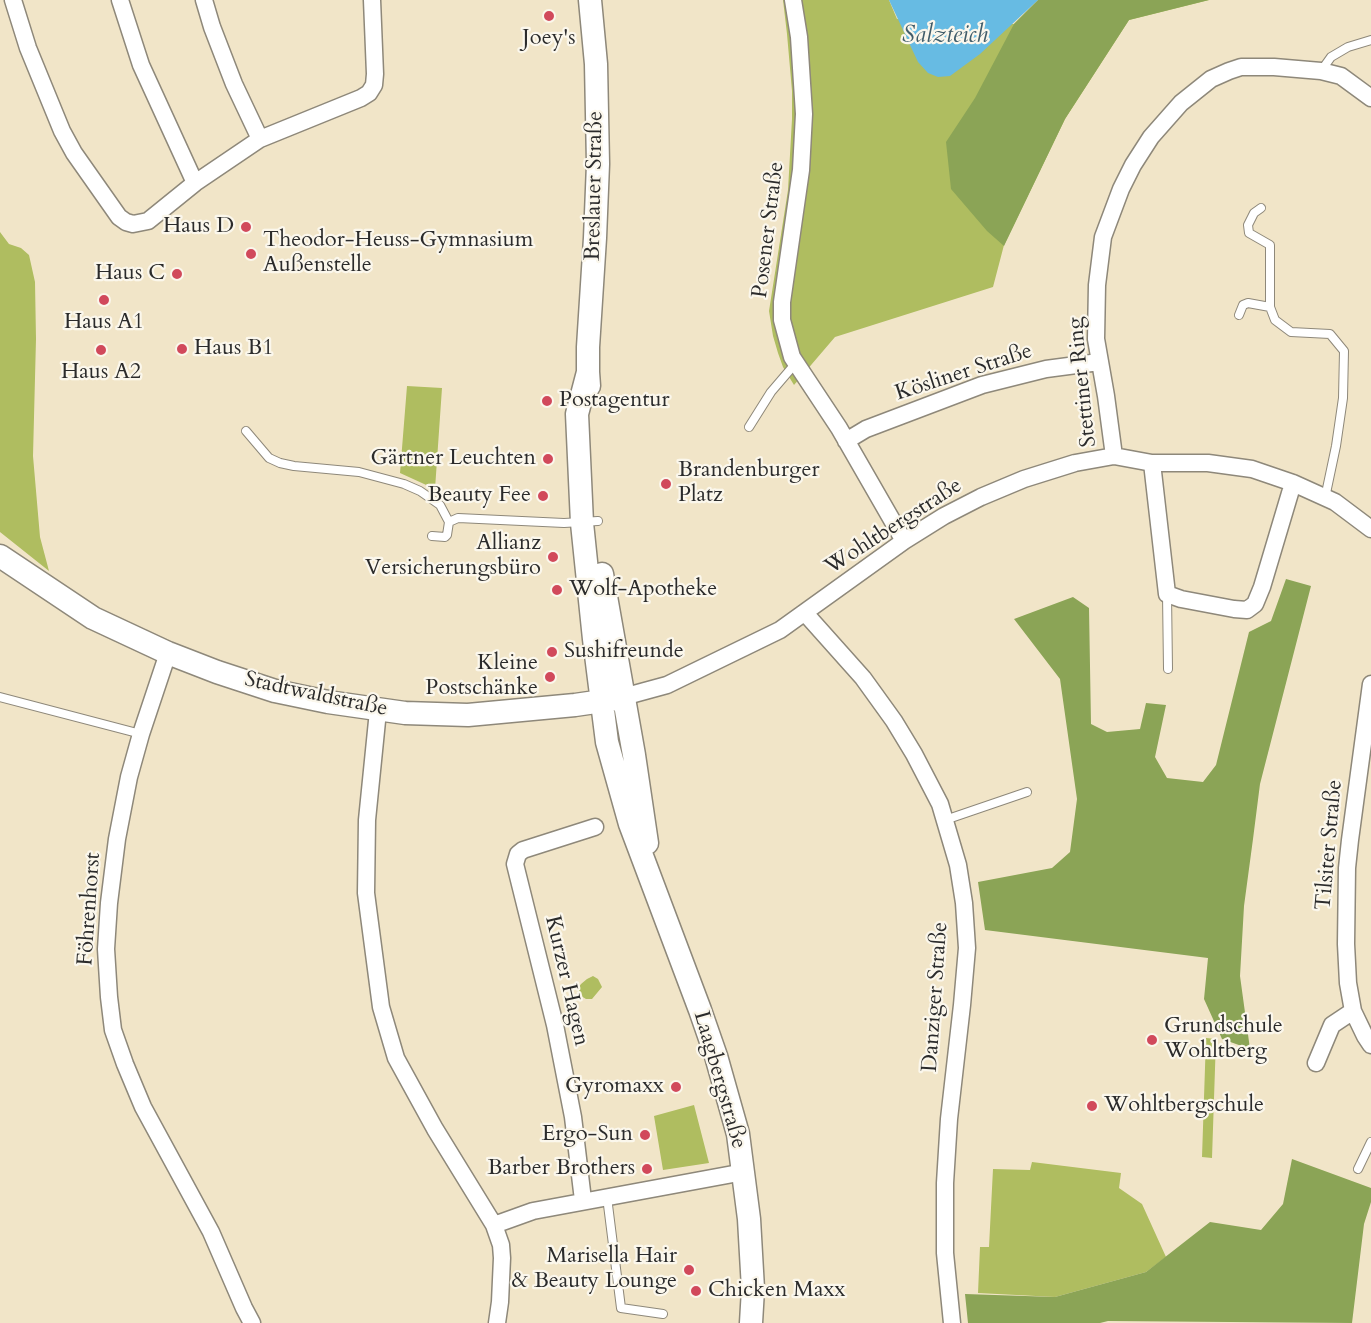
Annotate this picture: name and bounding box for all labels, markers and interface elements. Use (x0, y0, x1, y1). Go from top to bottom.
marker: Joey's (542, 9, 556, 23)
water label: Salzteich (902, 22, 988, 50)
place label: Joey's (522, 26, 576, 52)
street label: Breslauer Straße (580, 111, 610, 261)
street label: Posener Straße (748, 160, 790, 300)
place label: Haus D (163, 214, 234, 240)
marker: Haus D (239, 220, 253, 234)
place label: Theodor-Heuss-Gymnasium Außenstelle (263, 228, 533, 280)
marker: Theodor-Heuss-Gymnasium Außenstelle (244, 247, 258, 261)
place label: Haus C (95, 261, 165, 287)
marker: Haus C (170, 267, 184, 281)
marker: Haus A1 (97, 293, 111, 307)
place label: Haus A1 (64, 310, 144, 336)
street label: Stettiner Ring (1063, 316, 1103, 448)
place label: Haus B1 (194, 336, 273, 362)
street label: Kösliner Straße (892, 338, 1036, 408)
marker: Haus B1 (175, 342, 189, 356)
marker: Haus A2 (94, 343, 108, 357)
place label: Haus A2 (61, 360, 141, 386)
place label: Postagentur (559, 388, 670, 414)
marker: Postagentur (540, 394, 554, 408)
place label: Gärtner Leuchten (371, 446, 536, 472)
marker: Gärtner Leuchten (541, 452, 555, 466)
place label: Brandenburger Platz (678, 458, 819, 510)
street label: Wohltbergstraße (821, 473, 967, 581)
marker: Brandenburger Platz (659, 477, 673, 491)
place label: Beauty Fee (427, 483, 531, 509)
marker: Beauty Fee (536, 489, 550, 503)
place label: Allianz Versicherungsbüro (365, 531, 541, 582)
marker: Allianz Versicherungsbüro (546, 550, 560, 564)
place label: Wolf-Apotheke (569, 577, 717, 603)
marker: Wolf-Apotheke (550, 583, 564, 597)
place label: Sushifreunde (564, 639, 684, 665)
marker: Sushifreunde (545, 645, 559, 659)
place label: Kleine Postschänke (425, 651, 538, 702)
street label: Stadtwaldstraße (242, 667, 390, 723)
marker: Kleine Postschänke (543, 670, 557, 684)
street label: Tilsiter Straße (1311, 779, 1349, 911)
street label: Föhrenhorst (73, 852, 107, 966)
street label: Kurzer Hagen (538, 913, 594, 1049)
street label: Danziger Straße (918, 921, 954, 1073)
street label: Laagbergstraße (687, 1008, 751, 1152)
place label: Grundschule Wohltberg (1164, 1014, 1283, 1066)
marker: Grundschule Wohltberg (1145, 1033, 1159, 1047)
place label: Gyromaxx (565, 1074, 664, 1100)
marker: Gyromaxx (669, 1080, 683, 1094)
place label: Wohltbergschule (1104, 1093, 1264, 1119)
marker: Wohltbergschule (1085, 1099, 1099, 1113)
place label: Ergo-Sun (542, 1122, 633, 1148)
marker: Ergo-Sun (638, 1128, 652, 1142)
place label: Barber Brothers (488, 1156, 635, 1182)
marker: Barber Brothers (640, 1162, 654, 1176)
place label: Marisella Hair & Beauty Lounge (512, 1244, 677, 1296)
marker: Marisella Hair & Beauty Lounge (682, 1263, 696, 1277)
place label: Chicken Maxx (708, 1278, 845, 1304)
marker: Chicken Maxx (689, 1284, 703, 1298)

